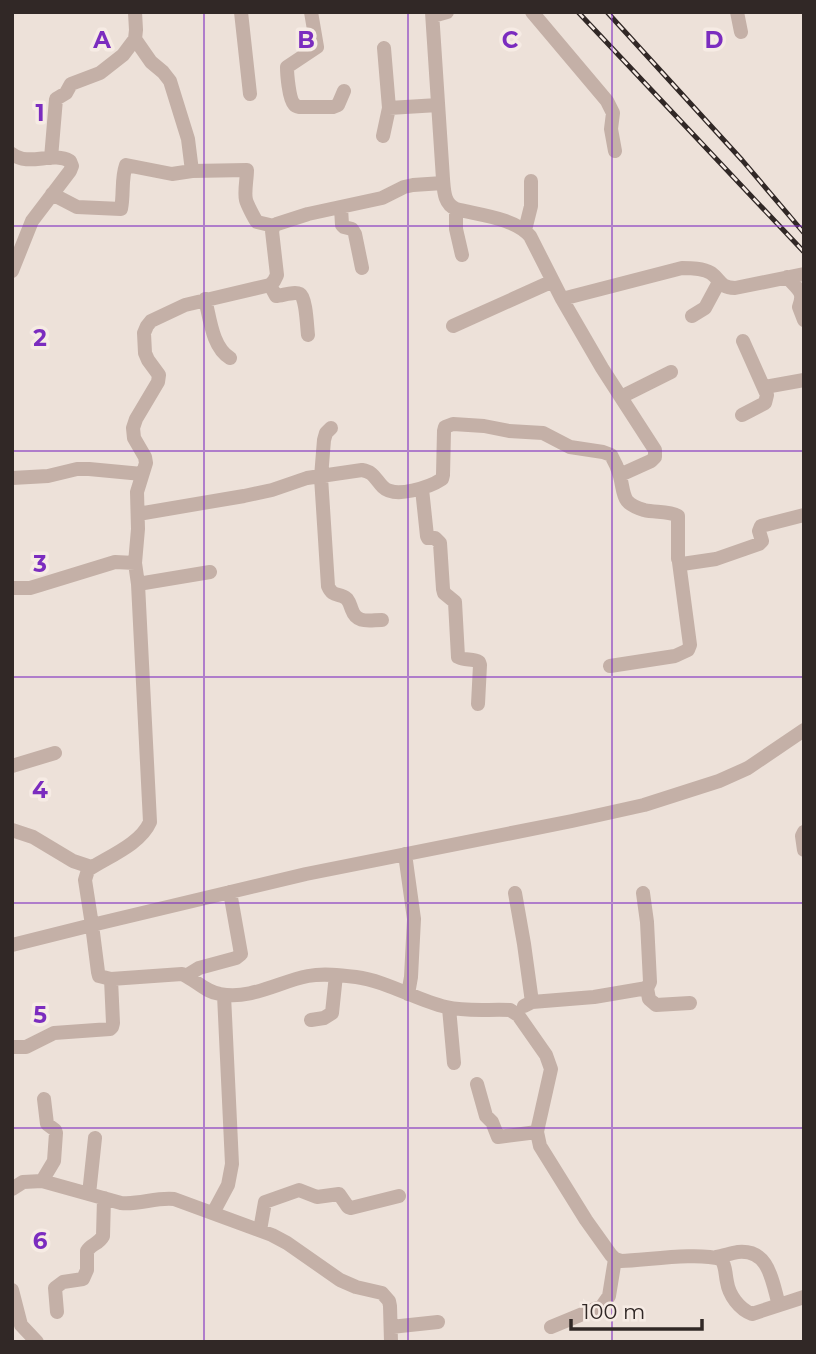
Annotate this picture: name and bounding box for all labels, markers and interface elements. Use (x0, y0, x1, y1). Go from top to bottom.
text: A (92, 26, 111, 54)
text: B (297, 26, 315, 54)
text: C (502, 26, 519, 54)
text: D (705, 26, 724, 54)
text: 1 (35, 99, 45, 127)
text: 2 (33, 324, 47, 352)
text: 3 (32, 550, 47, 578)
text: 4 (32, 776, 48, 804)
text: 5 (33, 1001, 47, 1029)
text: 6 (33, 1227, 48, 1255)
scale bar (571, 1288, 702, 1332)
text: 100 m (582, 1299, 645, 1324)

